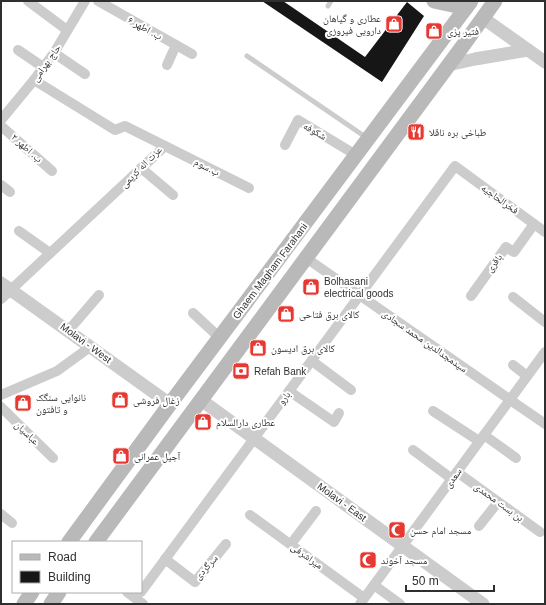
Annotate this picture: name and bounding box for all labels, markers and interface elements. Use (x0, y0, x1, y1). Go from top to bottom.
place label: عطاری و گیاهان دارویی فیروزی (323, 13, 381, 37)
street label: ب. اطهر ۶ (126, 14, 164, 42)
shop icon: عطاری و گیاهان دارویی فیروزی (384, 14, 404, 34)
shop icon: فتیر پزی (424, 21, 444, 41)
place label: فتیر پزی (447, 26, 479, 38)
street label: حاج بهرامی (29, 42, 64, 84)
street label: شکوفه (302, 120, 329, 142)
restaurant icon: طباخی بره ناقلا (406, 122, 426, 142)
place label: طباخی بره ناقلا (429, 127, 487, 139)
street label: ب. اطهر ۲ (9, 131, 45, 165)
street label: عزت اله کریمی (118, 144, 165, 191)
street label: ب.سوم (192, 156, 222, 180)
street label: فخرالحاجیه (479, 182, 521, 216)
street label: Ghaem Magham Farahani (230, 221, 310, 321)
street label: باقری (484, 252, 505, 275)
place label: Bolhasani electrical goods (324, 276, 393, 299)
shop icon: Bolhasani electrical goods (301, 277, 321, 297)
shop icon: کالای برق فتاحی (276, 304, 296, 324)
street label: سیدمجدالدین محمد سجادی (380, 307, 470, 376)
place label: کالای برق فتاحی (299, 309, 359, 321)
street label: Molavi - West (58, 321, 114, 365)
shop icon: کالای برق ادیسون (248, 338, 268, 358)
place label: کالای برق ادیسون (271, 343, 335, 355)
bank icon: Refah Bank (231, 361, 251, 381)
place label: Refah Bank (254, 366, 307, 377)
street label: بارو (275, 389, 293, 407)
shop icon: زغال فروشی (110, 390, 130, 410)
place label: نانوایی سنگک و تافتون (36, 392, 86, 416)
shop icon: نانوایی سنگک و تافتون (13, 393, 33, 413)
place label: زغال فروشی (133, 395, 180, 407)
shop icon: عطاری دارالسلام (193, 412, 213, 432)
place label: عطاری دارالسلام (216, 417, 275, 430)
street label: عباسیان (12, 419, 41, 448)
shop icon: آجیل عمرانی (111, 446, 131, 466)
place label: آجیل عمرانی (134, 451, 181, 463)
street label: سعدی (442, 466, 465, 491)
street label: Molavi - East (315, 481, 369, 524)
street label: بن بست محمدی (472, 481, 526, 524)
mosque icon: مسجد امام حسن (387, 520, 407, 540)
place label: مسجد امام حسن (410, 525, 472, 538)
legend (12, 541, 142, 593)
street label: میراشرفی (289, 541, 325, 572)
text: Road (48, 550, 77, 564)
mosque icon: مسجد آخوند (358, 550, 378, 570)
street label: سرگردی (192, 552, 221, 582)
place label: مسجد آخوند (381, 555, 428, 566)
scale bar (406, 567, 494, 593)
text: Building (48, 570, 91, 584)
text: 50 m (412, 574, 439, 588)

